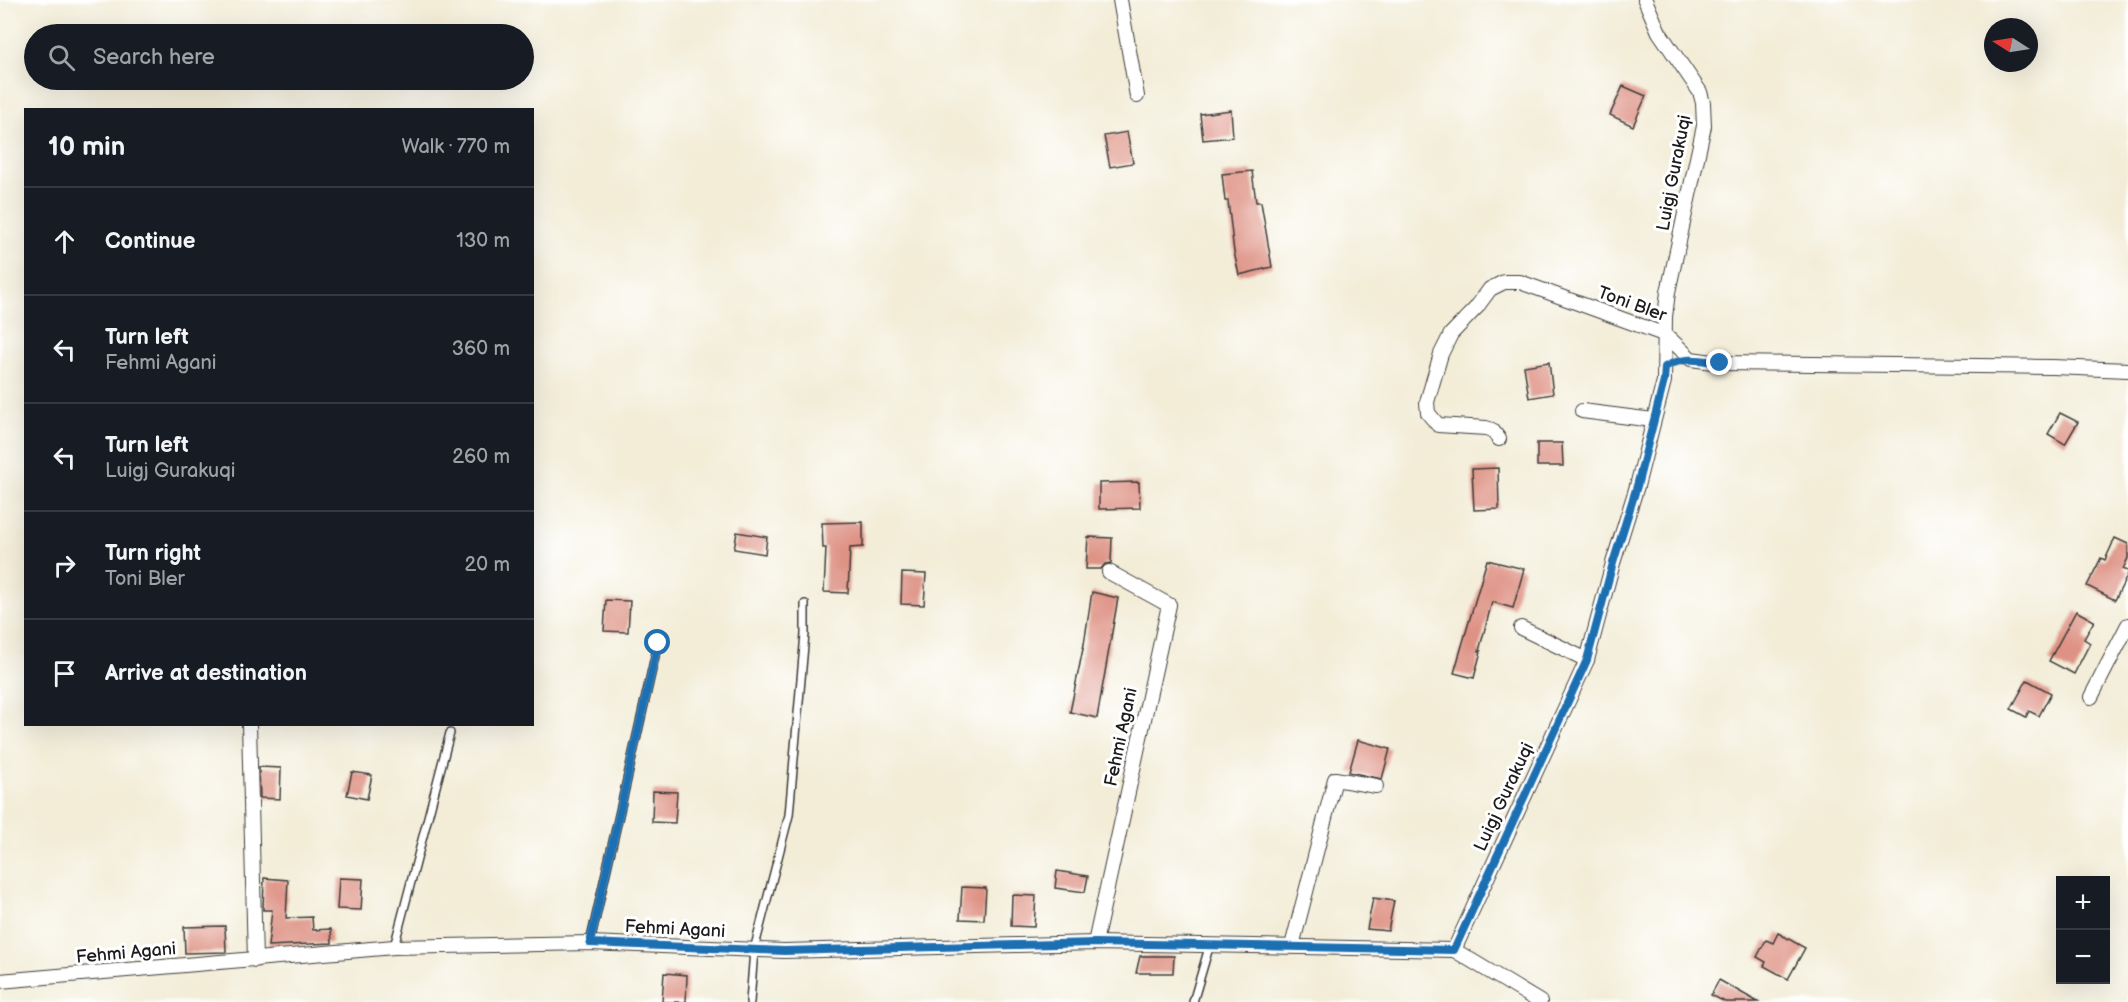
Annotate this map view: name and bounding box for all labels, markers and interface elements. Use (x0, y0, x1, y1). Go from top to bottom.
north arrow (1984, 18, 2038, 72)
search box (24, 24, 534, 90)
icon: search (45, 41, 78, 74)
text: Search here (93, 44, 215, 71)
street label: Luigj Gurakuqi (1652, 113, 1696, 233)
text: 10 min (48, 132, 125, 163)
text: Walk · 770 m (401, 135, 510, 159)
icon: ahead (48, 225, 81, 258)
text: Continue (105, 228, 195, 255)
text: 130 m (456, 229, 510, 253)
street label: Toni Bler (1595, 282, 1670, 326)
text: Turn left (105, 324, 189, 351)
icon: left (48, 333, 81, 366)
text: 360 m (452, 337, 510, 361)
route end (1706, 349, 1732, 375)
text: Fehmi Agani (105, 351, 217, 375)
text: Turn left (105, 432, 189, 459)
icon: left (48, 441, 81, 474)
text: 260 m (452, 445, 510, 469)
text: Luigj Gurakuqi (105, 459, 235, 483)
text: Turn right (105, 540, 201, 567)
icon: right (48, 549, 81, 582)
text: 20 m (465, 553, 510, 577)
text: Toni Bler (105, 567, 185, 591)
route start (644, 629, 670, 655)
icon: arrive (48, 657, 81, 690)
text: Arrive at destination (105, 660, 307, 687)
street label: Fehmi Agani (1100, 686, 1142, 788)
street label: Luigj Gurakuqi (1470, 739, 1538, 855)
map controls (2056, 876, 2110, 984)
button: + (2056, 876, 2110, 930)
street label: Fehmi Agani (624, 916, 726, 942)
button: − (2056, 930, 2110, 984)
street label: Fehmi Agani (75, 938, 177, 968)

